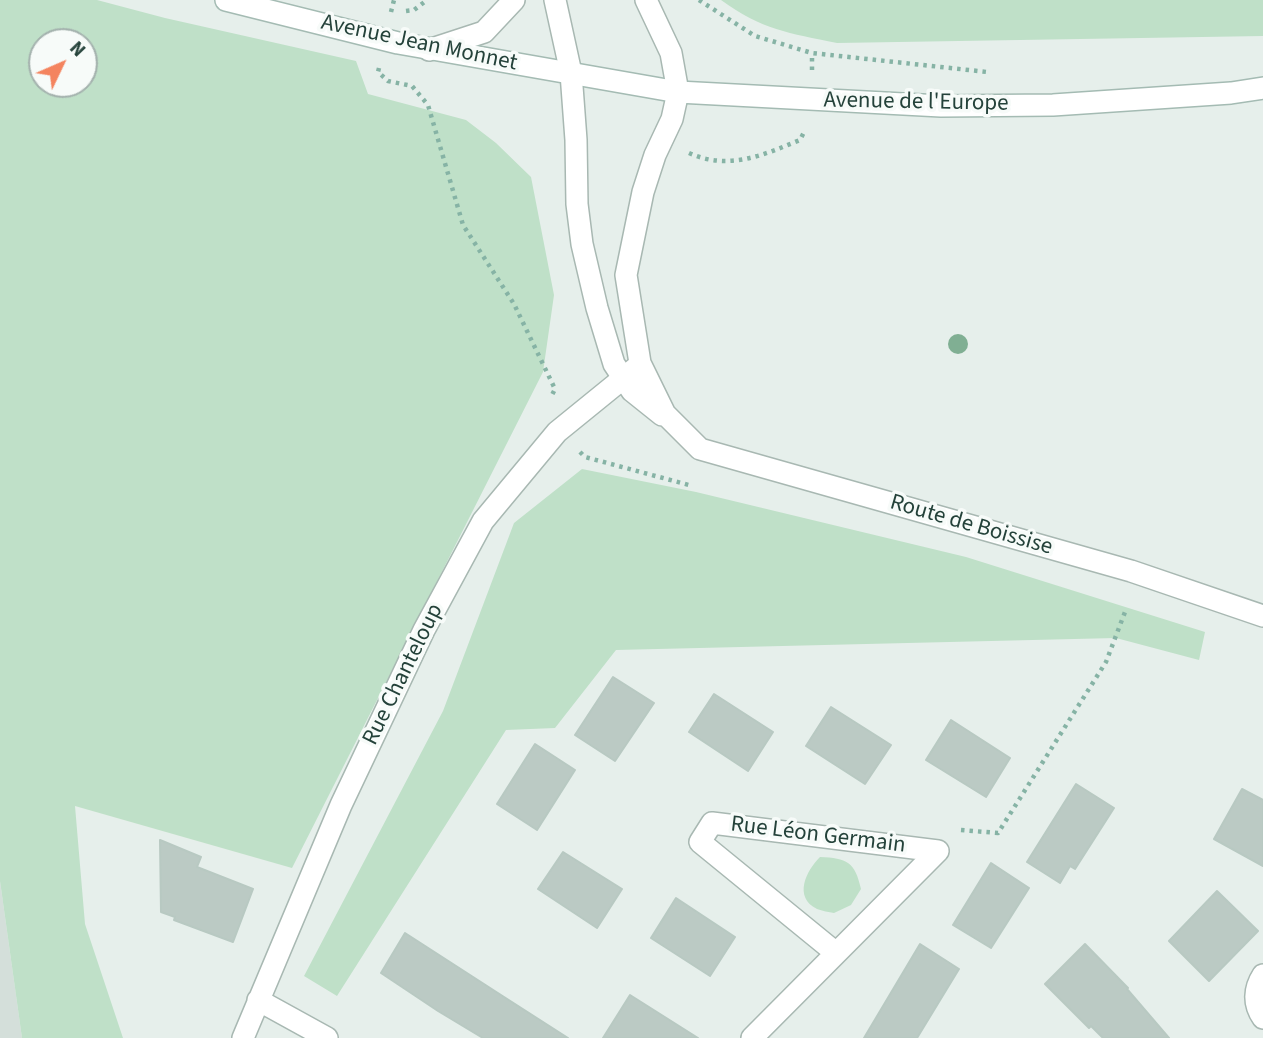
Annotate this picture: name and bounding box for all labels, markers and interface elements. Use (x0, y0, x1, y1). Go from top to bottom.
street label: Avenue Jean Monnet (318, 10, 520, 78)
north arrow (28, 28, 98, 98)
text: N (63, 36, 91, 63)
street label: Avenue de l'Europe (823, 88, 1009, 118)
street label: Route de Boissise (887, 490, 1055, 562)
street label: Rue Chanteloup (358, 600, 450, 750)
street label: Rue Léon Germain (729, 812, 907, 860)

